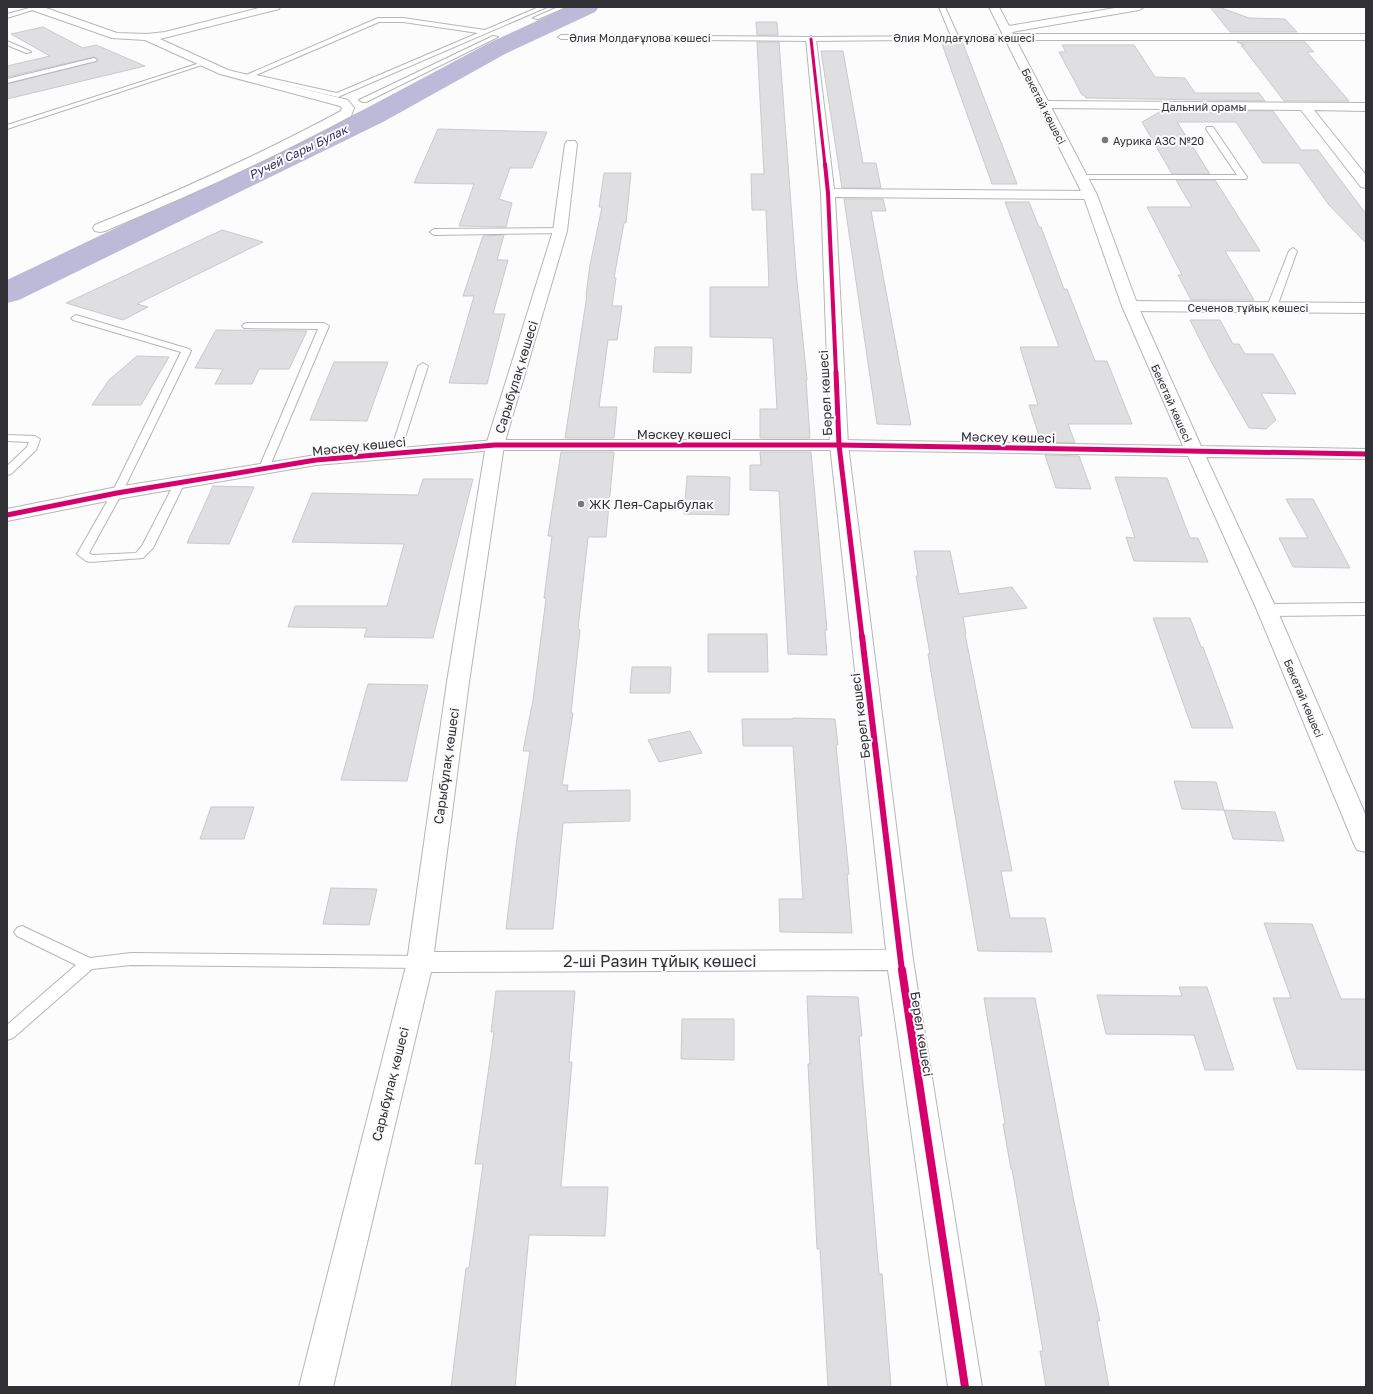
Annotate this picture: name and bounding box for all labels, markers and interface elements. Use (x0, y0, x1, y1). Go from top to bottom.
street label: Әлия Молдағұлова көшесі (569, 31, 711, 45)
street label: Әлия Молдағұлова көшесі (893, 31, 1035, 45)
street label: Бекетай көшесі (1019, 66, 1069, 146)
street label: Дальний орамы (1162, 100, 1246, 113)
water label: Ручей Сары Булак (246, 121, 352, 182)
place label: Аурика АЗС №20 (1113, 134, 1204, 147)
marker: Аурика АЗС №20 (1100, 135, 1110, 145)
street label: Сеченов тұйық көшесі (1188, 301, 1309, 315)
street label: Сарыбұлақ көшесі (491, 319, 541, 435)
street label: Берел көшесі (815, 350, 835, 436)
street label: Бекетай көшесі (1149, 362, 1195, 444)
street label: Мәскеу көшесі (637, 426, 731, 442)
street label: Мәскеу көшесі (961, 428, 1055, 446)
street label: Мәскеу көшесі (311, 433, 407, 459)
place label: ЖК Лея-Сарыбулак (589, 496, 714, 512)
marker: ЖК Лея-Сарыбулак (576, 499, 586, 509)
street label: Бекетай көшесі (1282, 657, 1326, 739)
street label: Берел көшесі (847, 672, 873, 760)
street label: Сарыбұлақ көшесі (430, 707, 462, 825)
street label: 2-ші Разин тұйық көшесі (563, 951, 757, 971)
street label: Берел көшесі (907, 990, 937, 1078)
street label: Сарыбұлақ көшесі (368, 1025, 412, 1143)

